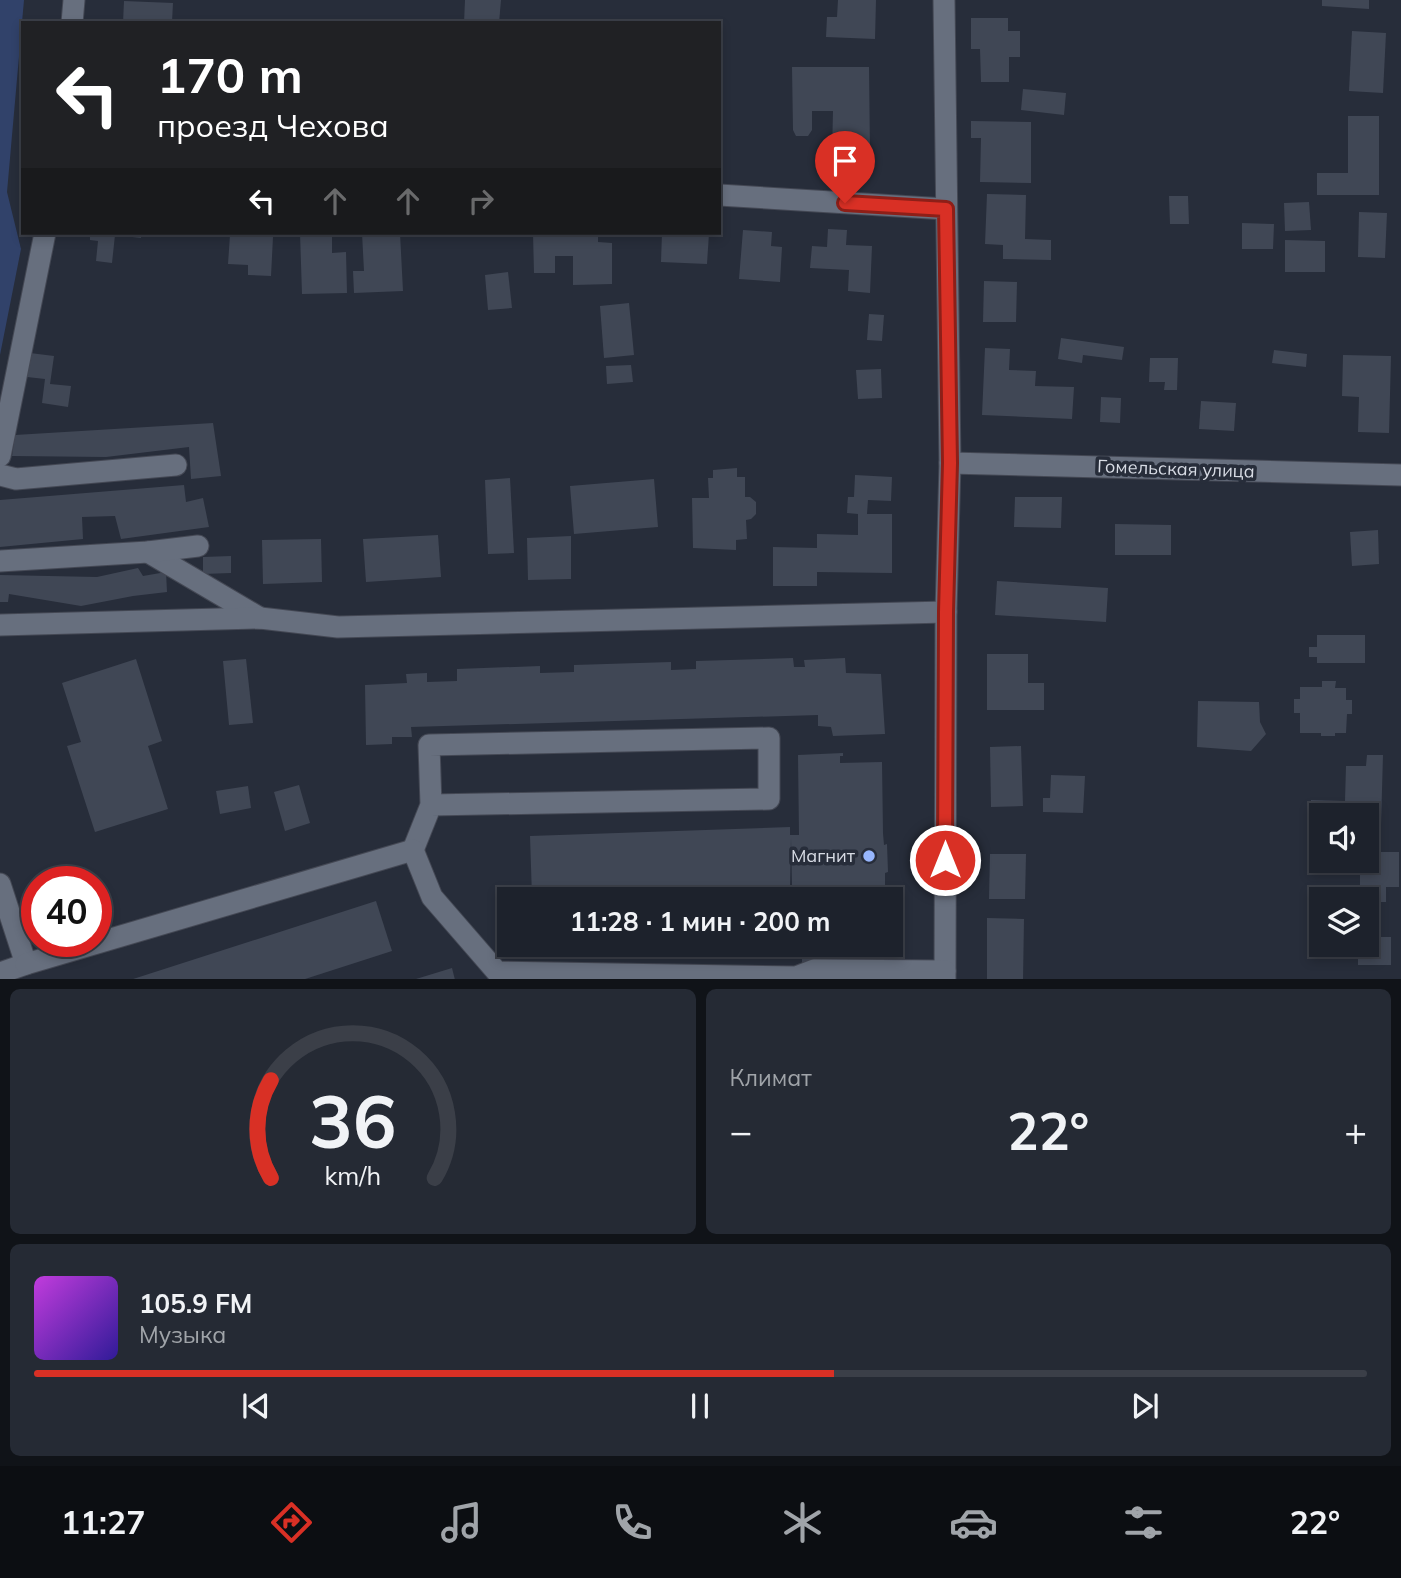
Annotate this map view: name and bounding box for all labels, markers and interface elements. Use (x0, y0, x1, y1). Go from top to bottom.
text: 170 m (157, 44, 303, 105)
icon: left (42, 49, 133, 140)
text: проезд Чехова (157, 105, 389, 145)
pin (815, 131, 875, 203)
icon: arrive (826, 142, 864, 180)
icon: left (243, 182, 281, 220)
icon: ahead (316, 182, 354, 220)
icon: ahead (389, 182, 427, 220)
icon: right (462, 182, 500, 220)
street label: Гомельская улица (1097, 454, 1255, 483)
map controls (1309, 803, 1379, 957)
button: sound (1309, 803, 1379, 873)
position arrow (908, 823, 982, 897)
place label: Магнит (791, 844, 856, 867)
marker: Магнит (861, 848, 877, 864)
speed limit sign: 40 (21, 866, 112, 957)
button: layers (1309, 887, 1379, 957)
text: 11:28 · 1 мин · 200 m (570, 905, 830, 938)
text: Климат (730, 1063, 812, 1092)
text: 36 (309, 1075, 396, 1166)
text: 22° (1007, 1098, 1089, 1163)
text: − (730, 1107, 752, 1155)
text: + (1344, 1107, 1367, 1155)
text: km/h (324, 1159, 381, 1190)
text: 105.9 FM (139, 1287, 252, 1320)
text: Музыка (139, 1320, 226, 1349)
icon: previous (237, 1387, 275, 1425)
icon: pause (681, 1387, 719, 1425)
icon: next (1126, 1387, 1164, 1425)
icon: directions (267, 1498, 316, 1547)
icon: music (437, 1498, 486, 1547)
icon: phone (608, 1498, 657, 1547)
icon: climate (778, 1498, 827, 1547)
icon: car (949, 1498, 998, 1547)
icon: filters (1119, 1498, 1168, 1547)
text: 11:27 (61, 1502, 145, 1542)
text: 22° (1290, 1502, 1340, 1542)

